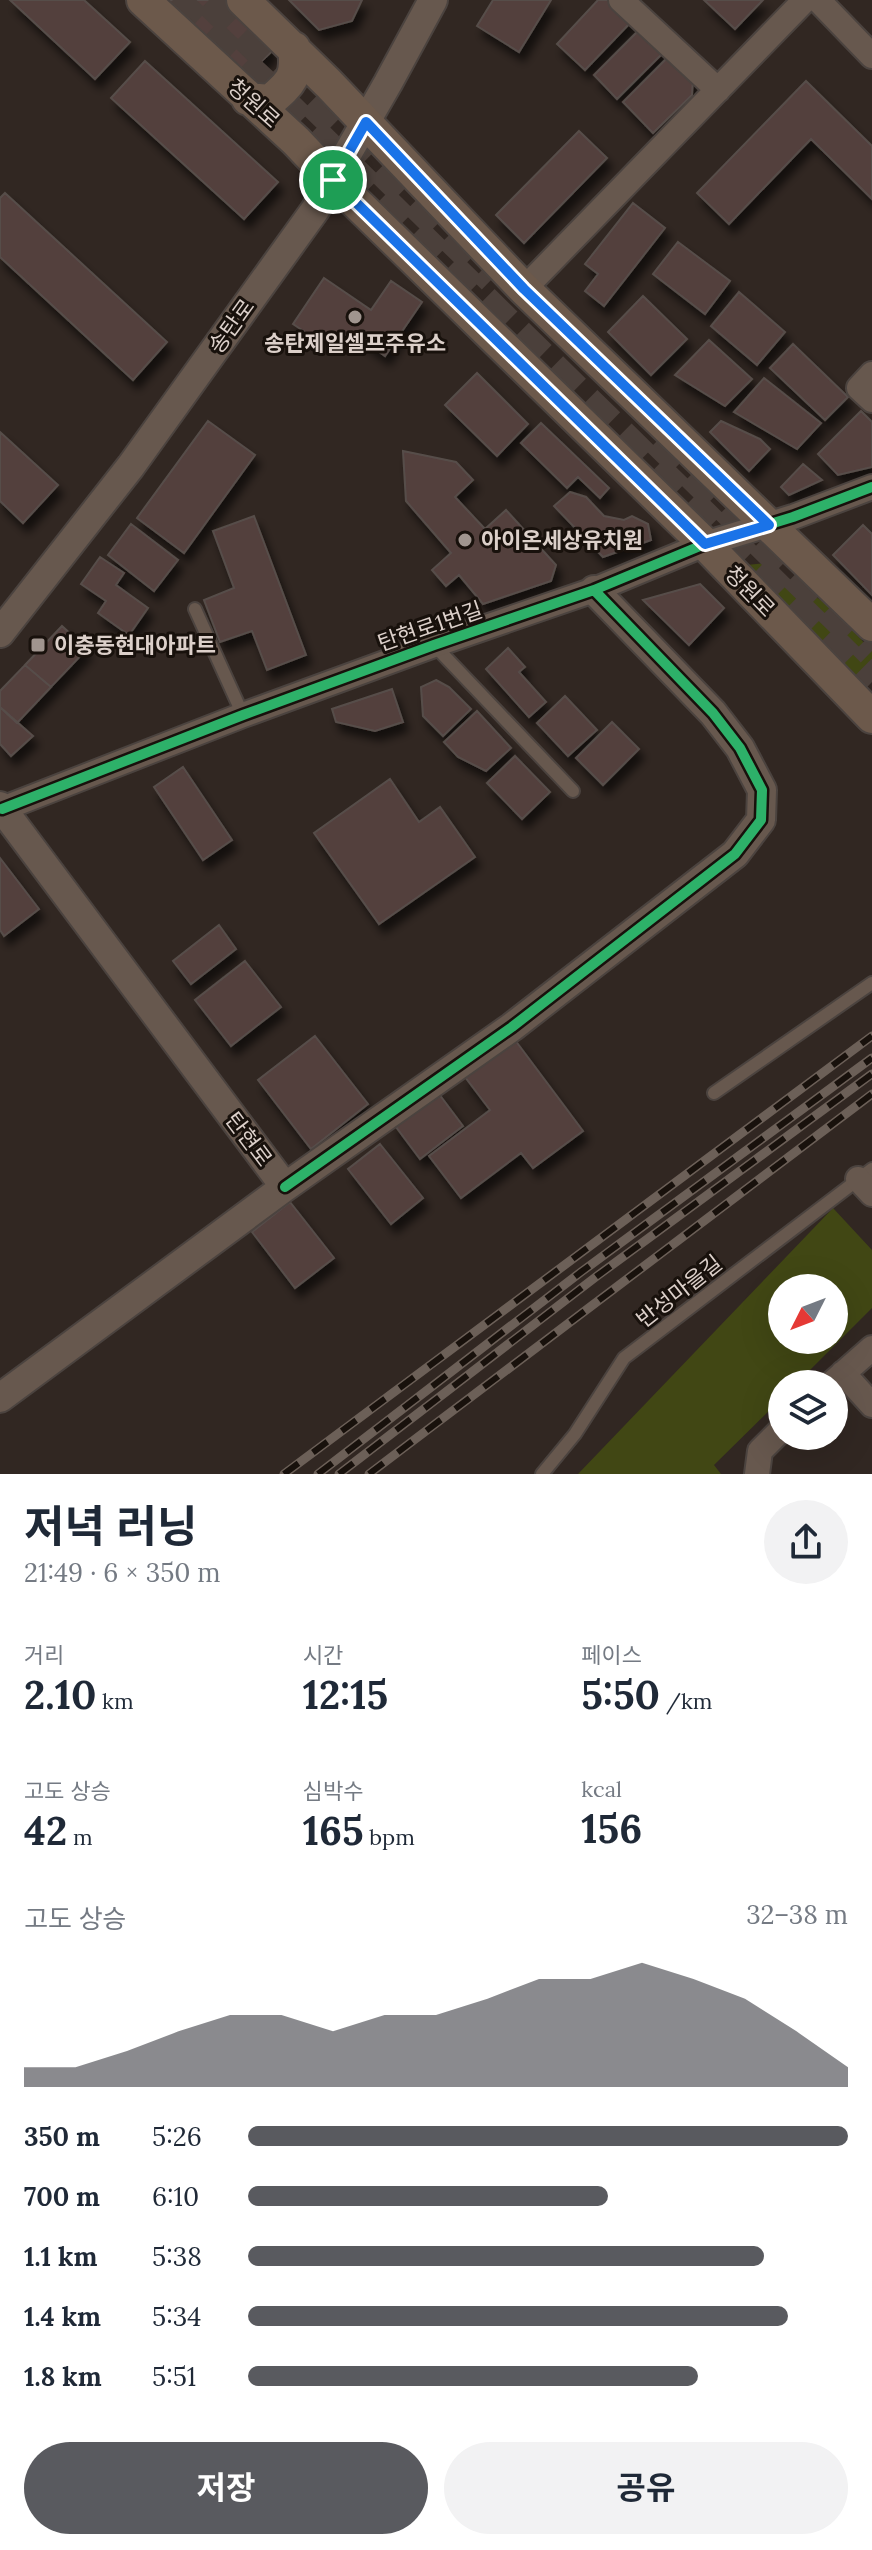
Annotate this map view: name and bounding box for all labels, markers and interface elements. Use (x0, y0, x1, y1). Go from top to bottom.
street label: 청원로 (222, 72, 286, 134)
pin (299, 146, 367, 214)
icon: arrive (311, 158, 355, 202)
street label: 송탄로 (202, 293, 260, 359)
marker: 송탄제일셀프주유소 (346, 308, 364, 326)
place label: 송탄제일셀프주유소 (264, 329, 446, 357)
place label: 아이온세상유치원 (481, 526, 643, 554)
marker: 아이온세상유치원 (456, 531, 474, 549)
street label: 청원로 (719, 559, 781, 623)
street label: 탄현로1번길 (374, 595, 486, 657)
place label: 이충동현대아파트 (54, 631, 216, 659)
marker: 이충동현대아파트 (29, 636, 47, 654)
street label: 탄현로 (220, 1106, 278, 1172)
street label: 반성마을길 (631, 1249, 727, 1333)
north arrow (768, 1274, 848, 1354)
map controls (768, 1274, 848, 1450)
button: layers (768, 1370, 848, 1450)
text: 저녁 러닝 (24, 1498, 198, 1554)
button: share (764, 1500, 848, 1584)
text: 21:49 · 6 × 350 m (24, 1556, 221, 1589)
text: 거리 (24, 1641, 64, 1669)
text: 시간 (303, 1641, 343, 1669)
text: 페이스 (581, 1641, 642, 1669)
text: 2.10 (24, 1669, 96, 1720)
text: 12:15 (303, 1669, 388, 1720)
text: 5:50 (581, 1669, 660, 1720)
text: km (96, 1687, 134, 1715)
text: /km (660, 1687, 712, 1715)
text: kcal (581, 1775, 622, 1803)
text: 고도 상승 (24, 1777, 111, 1805)
text: 심박수 (303, 1777, 363, 1805)
text: 156 (581, 1803, 642, 1854)
text: 42 (24, 1805, 67, 1856)
text: 165 (303, 1805, 364, 1856)
text: m (67, 1823, 93, 1851)
text: bpm (364, 1823, 415, 1851)
text: 32–38 m (746, 1898, 848, 1931)
text: 고도 상승 (24, 1902, 127, 1935)
text: 350 m (24, 2120, 100, 2153)
text: 5:26 (152, 2120, 202, 2153)
text: 700 m (24, 2180, 100, 2213)
text: 6:10 (152, 2180, 199, 2213)
text: 1.1 km (24, 2240, 97, 2273)
text: 5:38 (152, 2240, 202, 2273)
text: 1.4 km (24, 2300, 101, 2333)
text: 5:34 (152, 2300, 201, 2333)
text: 1.8 km (24, 2360, 102, 2393)
text: 5:51 (152, 2360, 196, 2393)
button: 저장 (24, 2442, 428, 2534)
button: 공유 (444, 2442, 848, 2534)

